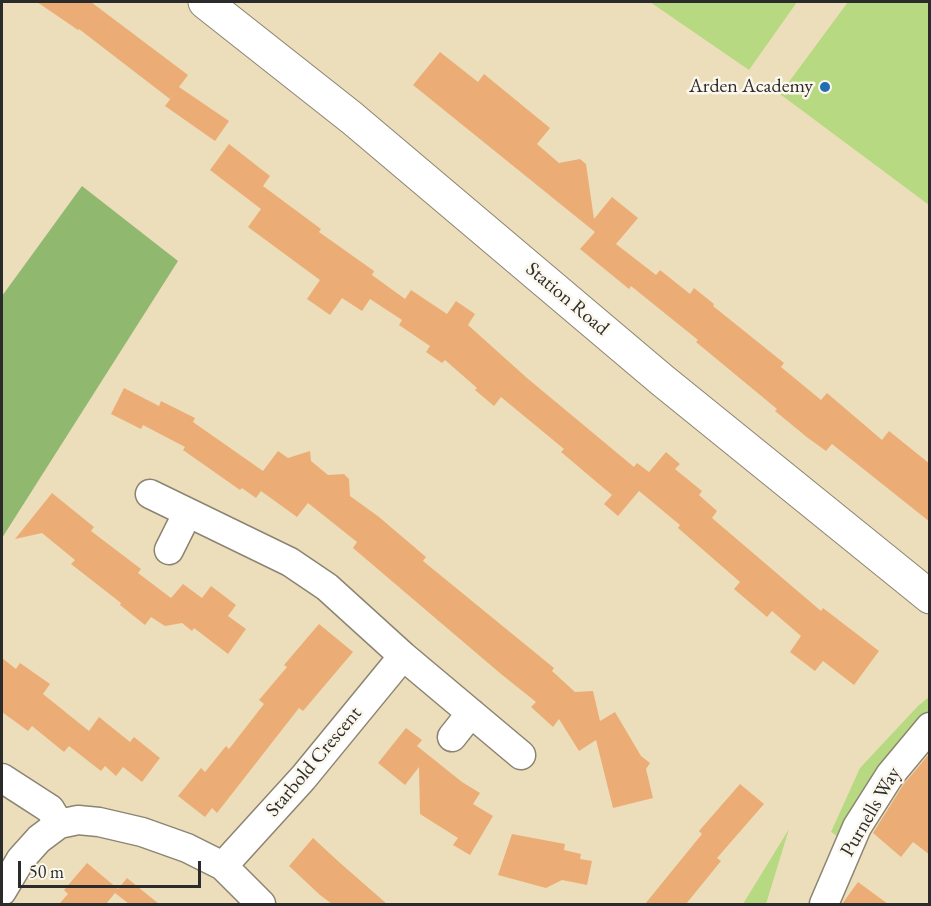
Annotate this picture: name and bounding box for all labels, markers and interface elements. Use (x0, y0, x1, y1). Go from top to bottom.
place label: Arden Academy (689, 75, 813, 99)
marker: Arden Academy (818, 80, 832, 94)
street label: Station Road (521, 257, 613, 341)
street label: Starbold Crescent (261, 702, 367, 822)
street label: Purnells Way (836, 763, 906, 861)
scale bar (21, 849, 204, 887)
text: 50 m (29, 860, 64, 883)

